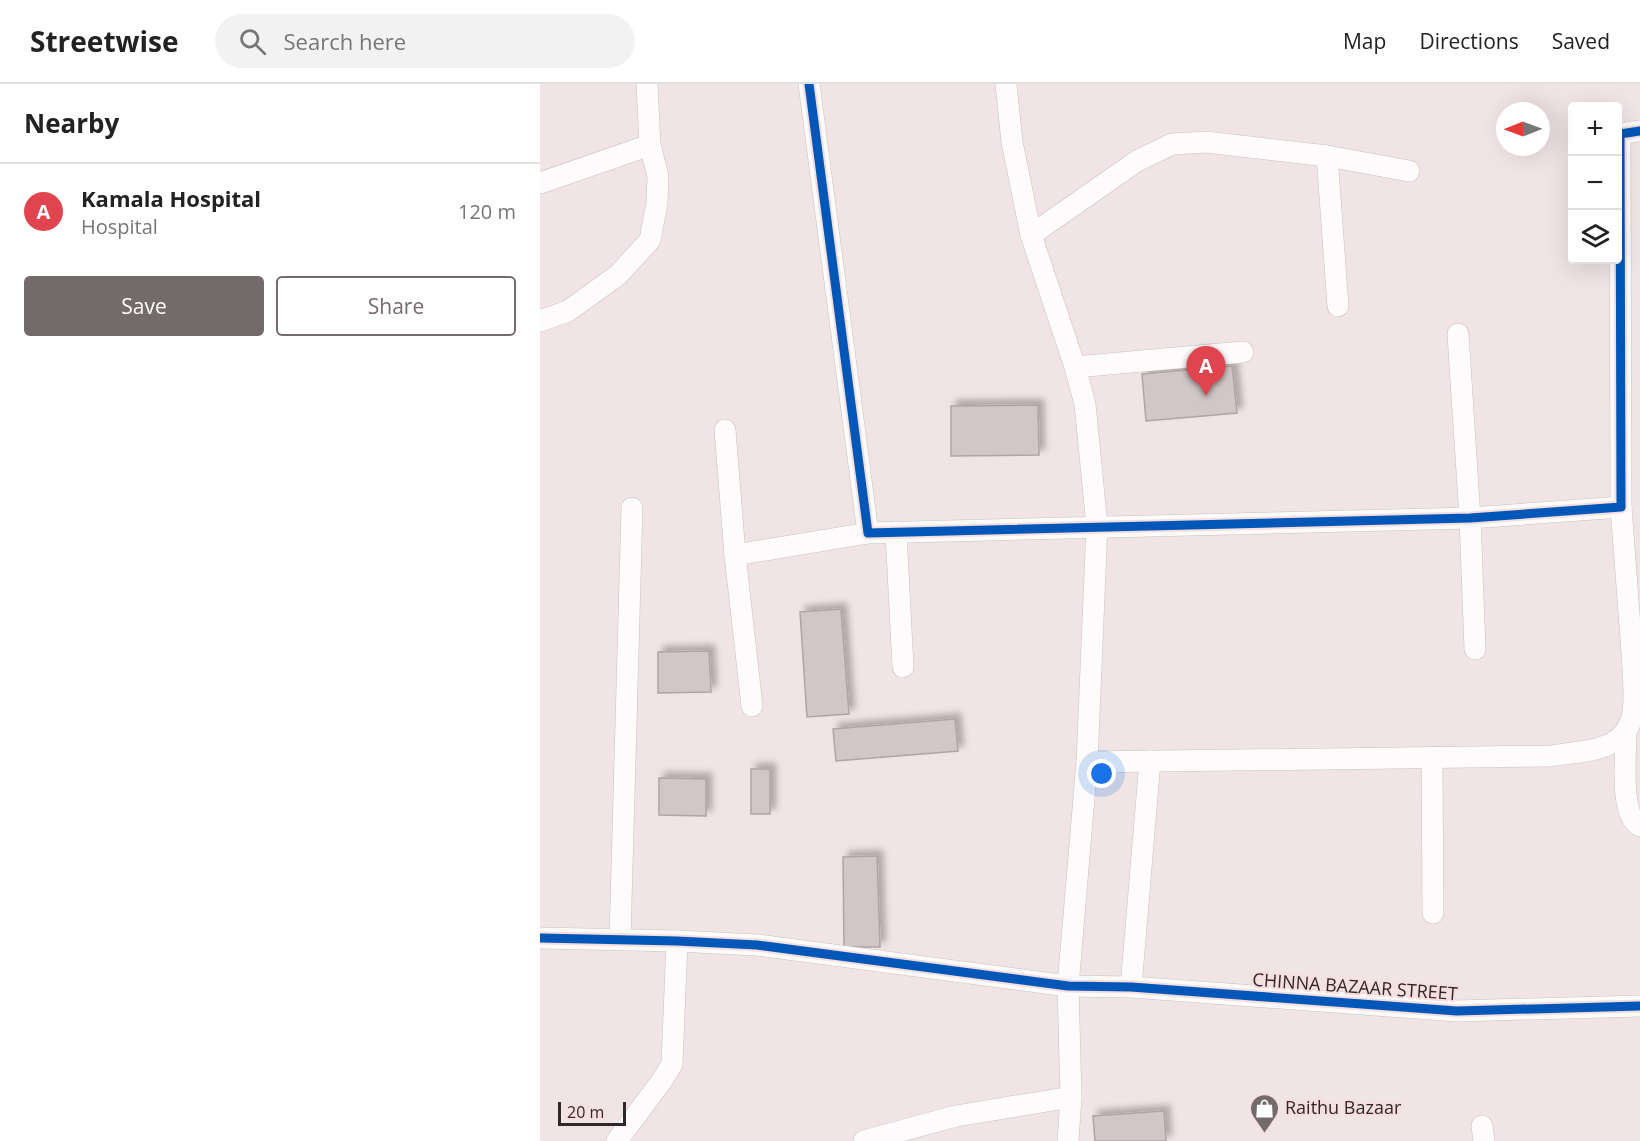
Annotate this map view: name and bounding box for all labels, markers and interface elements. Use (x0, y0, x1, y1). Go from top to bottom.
search box (215, 14, 635, 68)
text: Streetwise (30, 22, 179, 60)
icon: search (236, 25, 269, 58)
text: Search here (284, 26, 406, 56)
text: Map (1343, 27, 1386, 55)
text: Directions (1419, 27, 1519, 55)
text: Saved (1552, 27, 1610, 55)
north arrow (1496, 102, 1550, 156)
map controls (1568, 102, 1622, 264)
button: + (1568, 102, 1622, 156)
text: Nearby (24, 105, 119, 141)
button: − (1568, 156, 1622, 210)
text: Kamala Hospital (81, 183, 261, 213)
text: A (37, 198, 50, 225)
text: 120 m (458, 198, 516, 225)
button: layers (1568, 210, 1622, 264)
text: Hospital (81, 213, 158, 240)
button: Save (24, 276, 264, 336)
button: Share (276, 276, 516, 336)
pin: A (1186, 346, 1226, 396)
your location (1087, 759, 1116, 788)
street label: CHINNA BAZAAR STREET (1252, 967, 1458, 1005)
shop icon: Raithu Bazaar (1248, 1092, 1280, 1134)
place label: Raithu Bazaar (1285, 1095, 1402, 1119)
scale bar (558, 1099, 626, 1126)
text: 20 m (567, 1101, 604, 1123)

